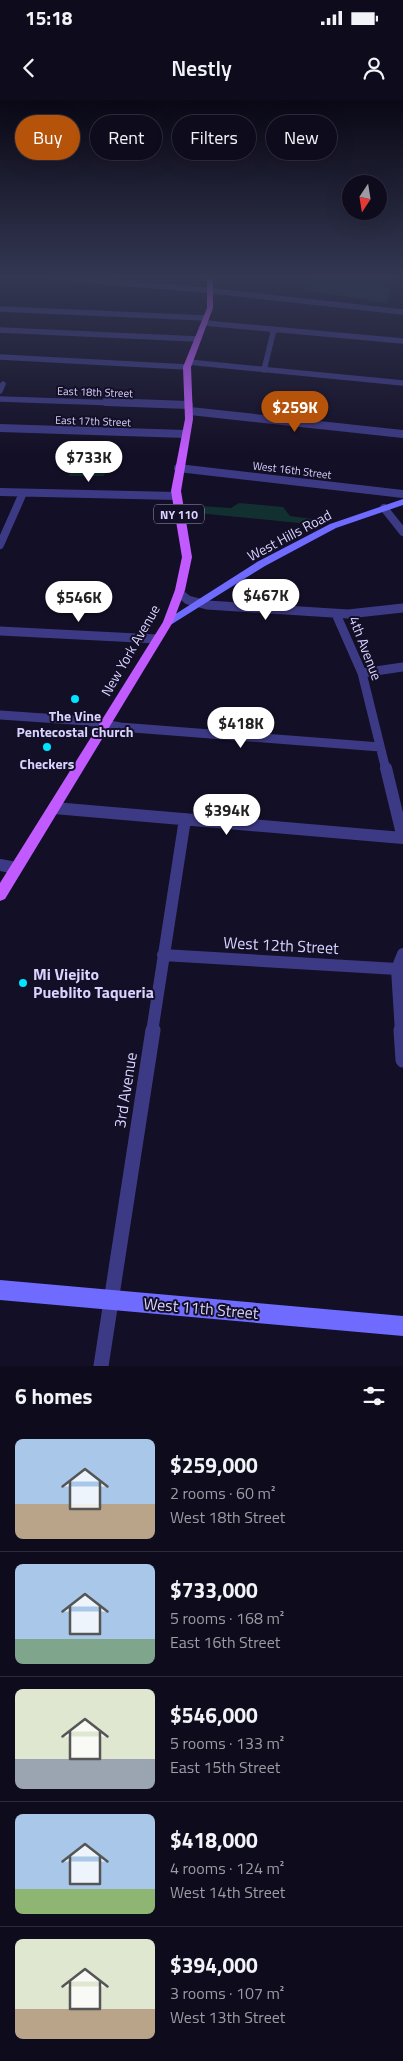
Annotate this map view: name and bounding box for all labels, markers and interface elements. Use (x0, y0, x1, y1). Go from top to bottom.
text: 15:18 (25, 3, 72, 32)
text: Nestly (171, 51, 232, 85)
icon: back (15, 54, 43, 82)
icon: person (360, 54, 388, 82)
chip: Buy (15, 115, 80, 160)
chip: Rent (90, 115, 162, 160)
chip: Filters (172, 115, 256, 160)
chip: New (266, 115, 337, 160)
north arrow (342, 175, 388, 220)
map controls (342, 175, 387, 220)
street label: East 18th Street (57, 383, 133, 401)
pin: $259K (260, 390, 330, 433)
text: $259K (272, 395, 318, 419)
street label: East 17th Street (55, 412, 131, 430)
pin: $733K (54, 440, 124, 483)
text: $733K (66, 445, 112, 469)
street label: West 16th Street (252, 457, 332, 483)
road number: NY 110 (154, 504, 204, 524)
street label: West Hills Road (243, 504, 335, 566)
pin: $467K (231, 578, 301, 621)
pin: $546K (44, 580, 114, 623)
text: $467K (243, 583, 289, 607)
text: $546K (56, 585, 102, 609)
street label: New York Avenue (95, 600, 165, 700)
street label: 4th Avenue (344, 613, 388, 683)
marker: The Vine Pentecostal Church (69, 693, 81, 705)
place label: The Vine Pentecostal Church (17, 705, 134, 742)
pin: $418K (206, 706, 276, 749)
text: $418K (218, 711, 264, 735)
marker: Checkers (41, 741, 53, 753)
place label: Checkers (20, 753, 75, 774)
pin: $394K (192, 794, 262, 836)
text: $394K (204, 798, 250, 822)
street label: West 12th Street (223, 930, 340, 960)
place label: Mi Viejito Pueblito Taqueria (33, 962, 154, 1004)
marker: Mi Viejito Pueblito Taqueria (17, 977, 29, 989)
street label: 3rd Avenue (107, 1050, 143, 1130)
street label: West 11th Street (142, 1291, 260, 1325)
text: 6 homes (15, 1380, 92, 1412)
icon: filters (360, 1382, 388, 1410)
text: $259,000 (170, 1449, 258, 1481)
icon: home (55, 1459, 115, 1519)
text: 2 rooms · 60 m² (170, 1481, 275, 1505)
text: West 18th Street (170, 1505, 285, 1529)
text: $733,000 (170, 1574, 258, 1606)
icon: home (55, 1584, 115, 1644)
text: 5 rooms · 168 m² (170, 1606, 284, 1630)
text: East 16th Street (170, 1630, 280, 1654)
text: $546,000 (170, 1699, 258, 1731)
icon: home (55, 1709, 115, 1769)
text: 5 rooms · 133 m² (170, 1731, 284, 1755)
text: East 15th Street (170, 1755, 280, 1779)
text: $418,000 (170, 1824, 258, 1856)
icon: home (55, 1834, 115, 1894)
text: 4 rooms · 124 m² (170, 1856, 284, 1880)
text: West 14th Street (170, 1880, 285, 1904)
text: $394,000 (170, 1949, 258, 1981)
icon: home (55, 1959, 115, 2019)
text: 3 rooms · 107 m² (170, 1981, 284, 2005)
text: West 13th Street (170, 2005, 285, 2029)

